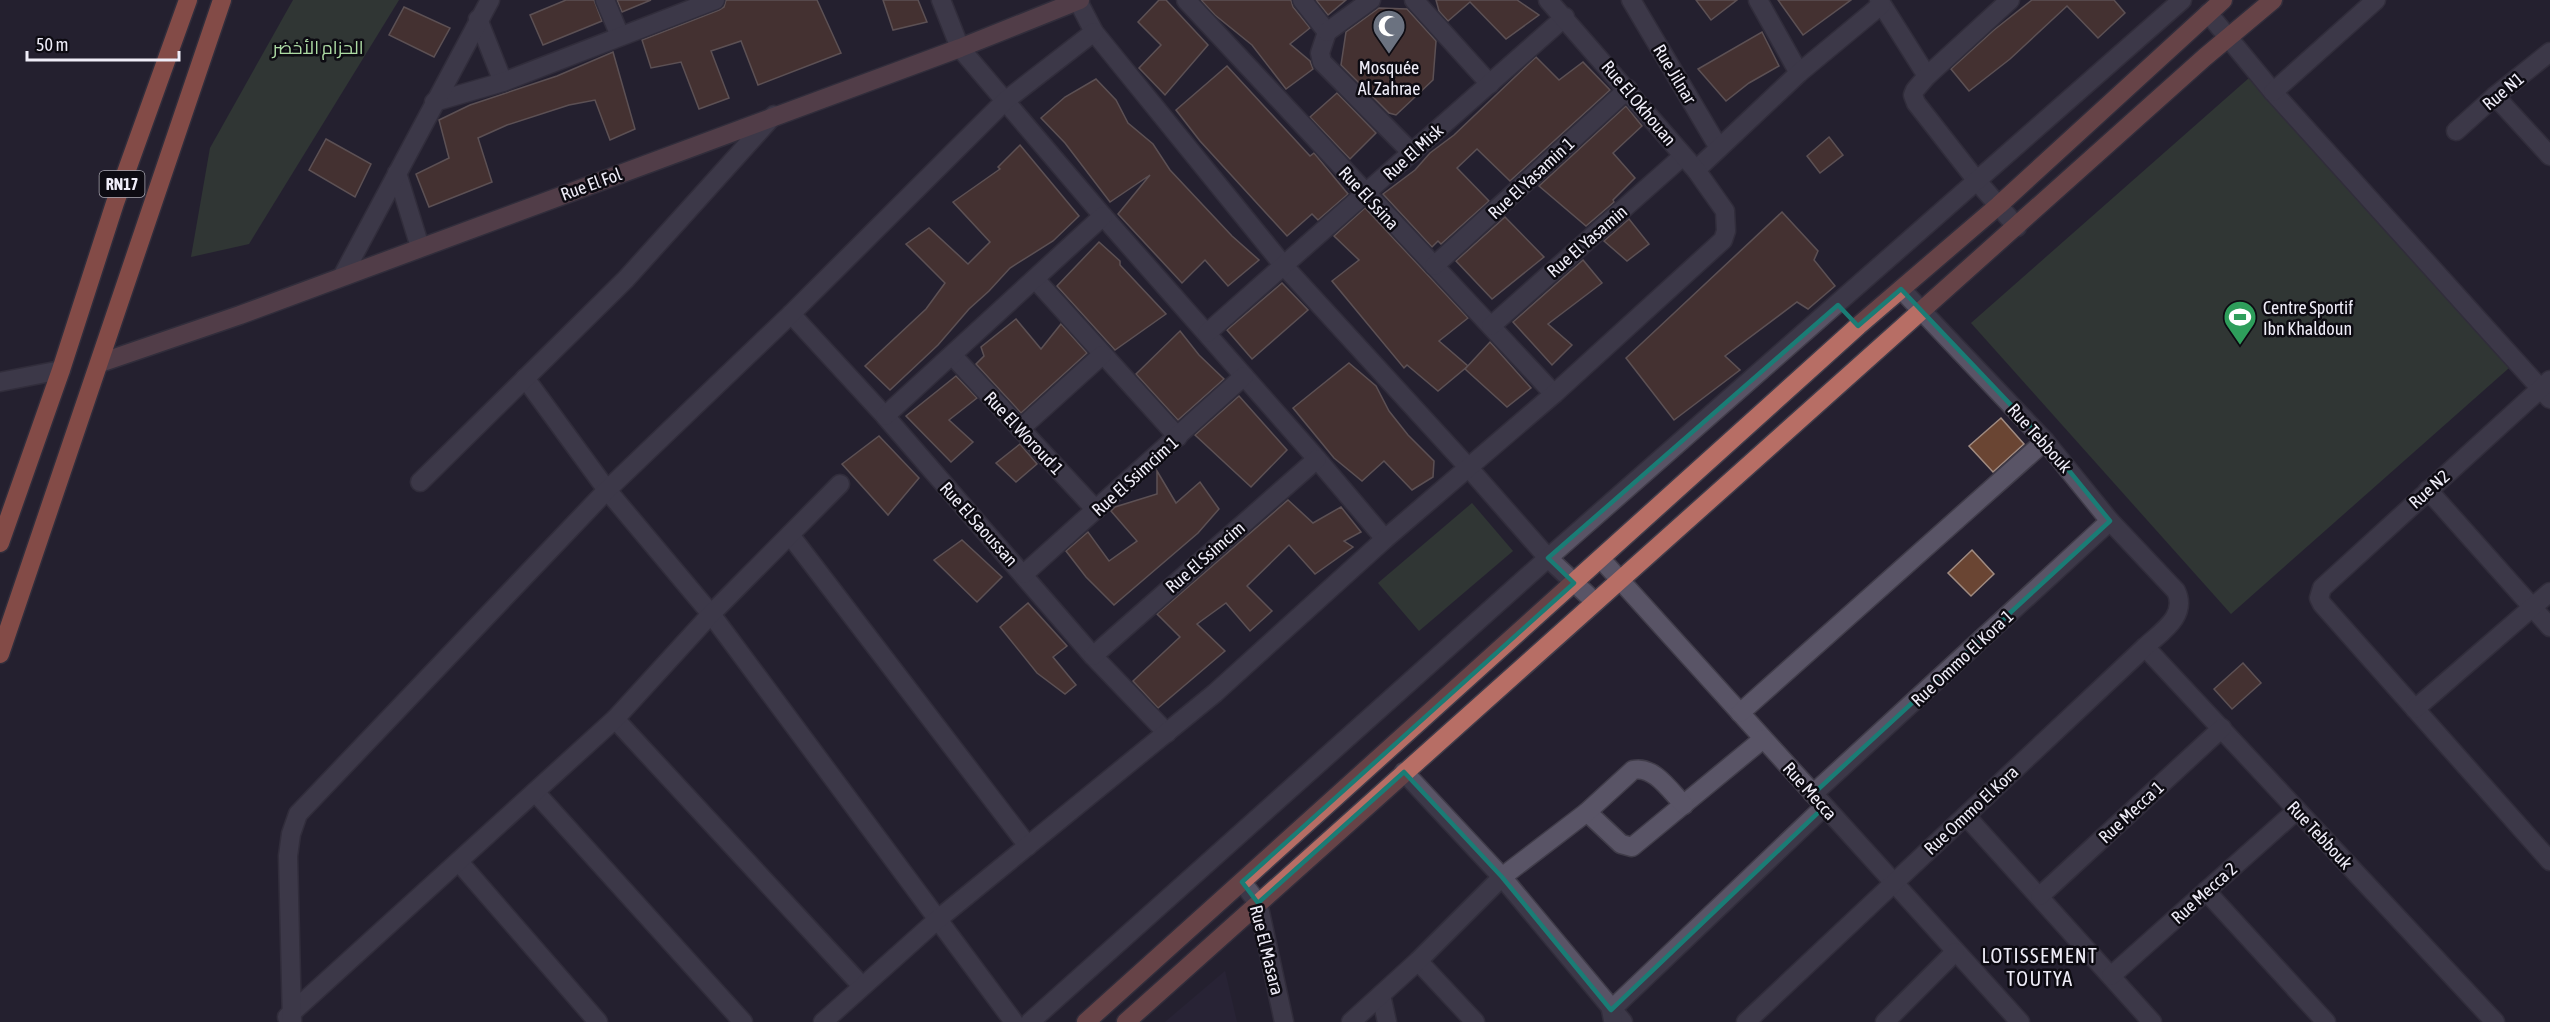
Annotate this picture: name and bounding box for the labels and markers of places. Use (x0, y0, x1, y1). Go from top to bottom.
mosque icon: Mosquée Al Zahrae (1371, 8, 1407, 55)
place label: Mosquée Al Zahrae (1358, 57, 1420, 99)
place label: Centre Sportif Ibn Khaldoun (2263, 297, 2353, 339)
sports icon: Centre Sportif Ibn Khaldoun (2222, 299, 2258, 346)

